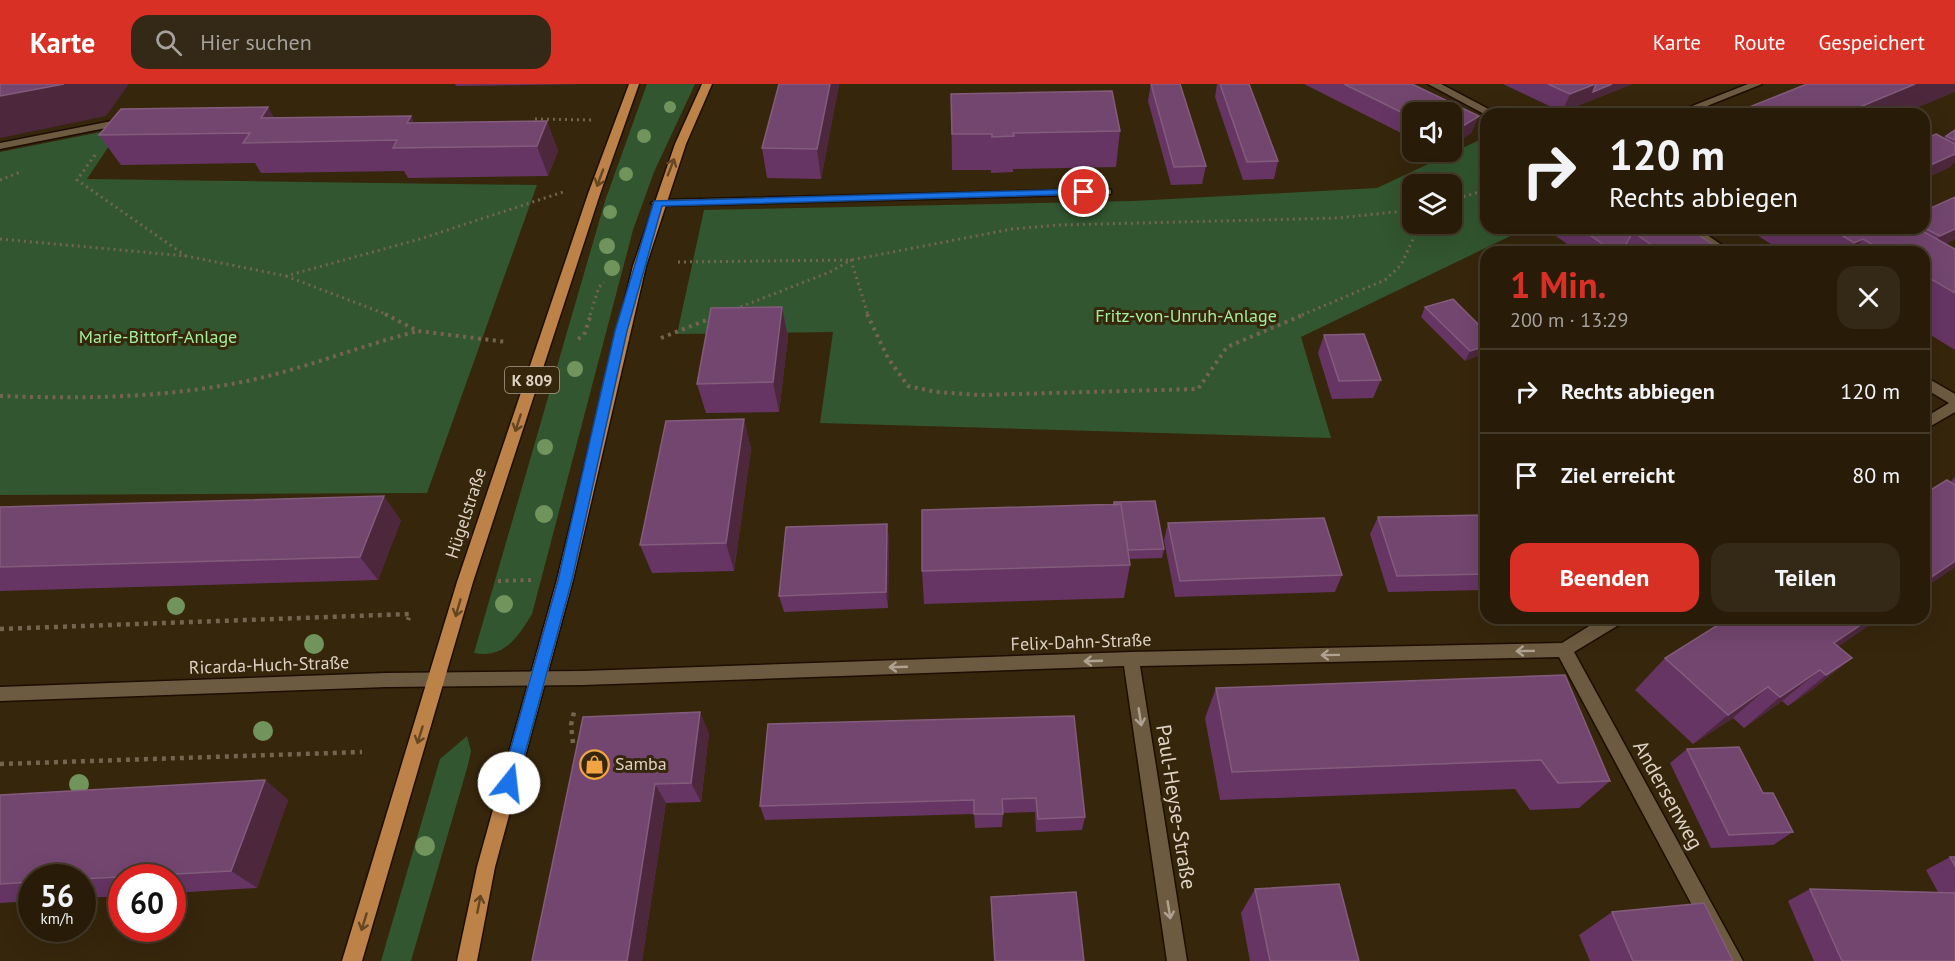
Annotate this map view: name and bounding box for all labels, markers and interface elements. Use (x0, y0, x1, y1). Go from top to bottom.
search box (131, 15, 551, 69)
text: Karte (30, 24, 95, 61)
icon: search (152, 26, 185, 59)
text: Hier suchen (200, 28, 312, 56)
text: Karte (1653, 29, 1701, 56)
text: Route (1734, 29, 1785, 56)
text: Gespeichert (1818, 29, 1925, 56)
map controls (1402, 102, 1462, 234)
button: sound (1402, 102, 1462, 162)
text: 120 m (1609, 127, 1725, 182)
icon: right (1510, 132, 1588, 210)
one-way arrow (666, 158, 677, 177)
pin (1058, 166, 1109, 217)
one-way arrow (594, 169, 605, 187)
button: layers (1402, 174, 1462, 234)
icon: arrive (1067, 175, 1100, 208)
text: Rechts abbiegen (1609, 180, 1798, 214)
text: 1 Min. (1510, 261, 1606, 308)
button: close (1837, 266, 1900, 329)
park label: Fritz-von-Unruh-Anlage (1095, 304, 1277, 327)
text: 200 m · 13:29 (1510, 307, 1628, 333)
park label: Marie-Bittorf-Anlage (79, 325, 237, 348)
road number: K 809 (505, 367, 559, 393)
icon: right (1510, 375, 1543, 408)
text: Rechts abbiegen (1561, 377, 1715, 405)
text: 120 m (1840, 377, 1900, 405)
one-way arrow (512, 413, 523, 432)
icon: arrive (1510, 459, 1543, 492)
text: Ziel erreicht (1561, 461, 1675, 489)
text: 80 m (1852, 461, 1900, 489)
street label: Hügelstraße (440, 464, 491, 561)
button: Beenden (1510, 543, 1699, 612)
button: Teilen (1711, 543, 1900, 612)
one-way arrow (451, 599, 463, 618)
street label: Felix-Dahn-Straße (1010, 628, 1152, 655)
one-way arrow (1515, 645, 1535, 657)
one-way arrow (1320, 649, 1340, 661)
street label: Ricarda-Huch-Straße (188, 650, 350, 679)
one-way arrow (1083, 655, 1103, 666)
one-way arrow (888, 662, 908, 673)
one-way arrow (1134, 707, 1145, 727)
street label: Paul-Heyse-Straße (1150, 723, 1203, 891)
one-way arrow (414, 725, 425, 744)
street label: Andersenweg (1627, 735, 1710, 854)
shop icon: Samba (578, 748, 610, 780)
position arrow (477, 751, 541, 815)
place label: Samba (615, 752, 667, 775)
speed limit sign: 60 (108, 864, 186, 942)
text: 56 (40, 876, 74, 915)
one-way arrow (474, 894, 485, 914)
one-way arrow (1164, 899, 1175, 919)
text: km/h (41, 909, 73, 928)
one-way arrow (358, 912, 369, 931)

